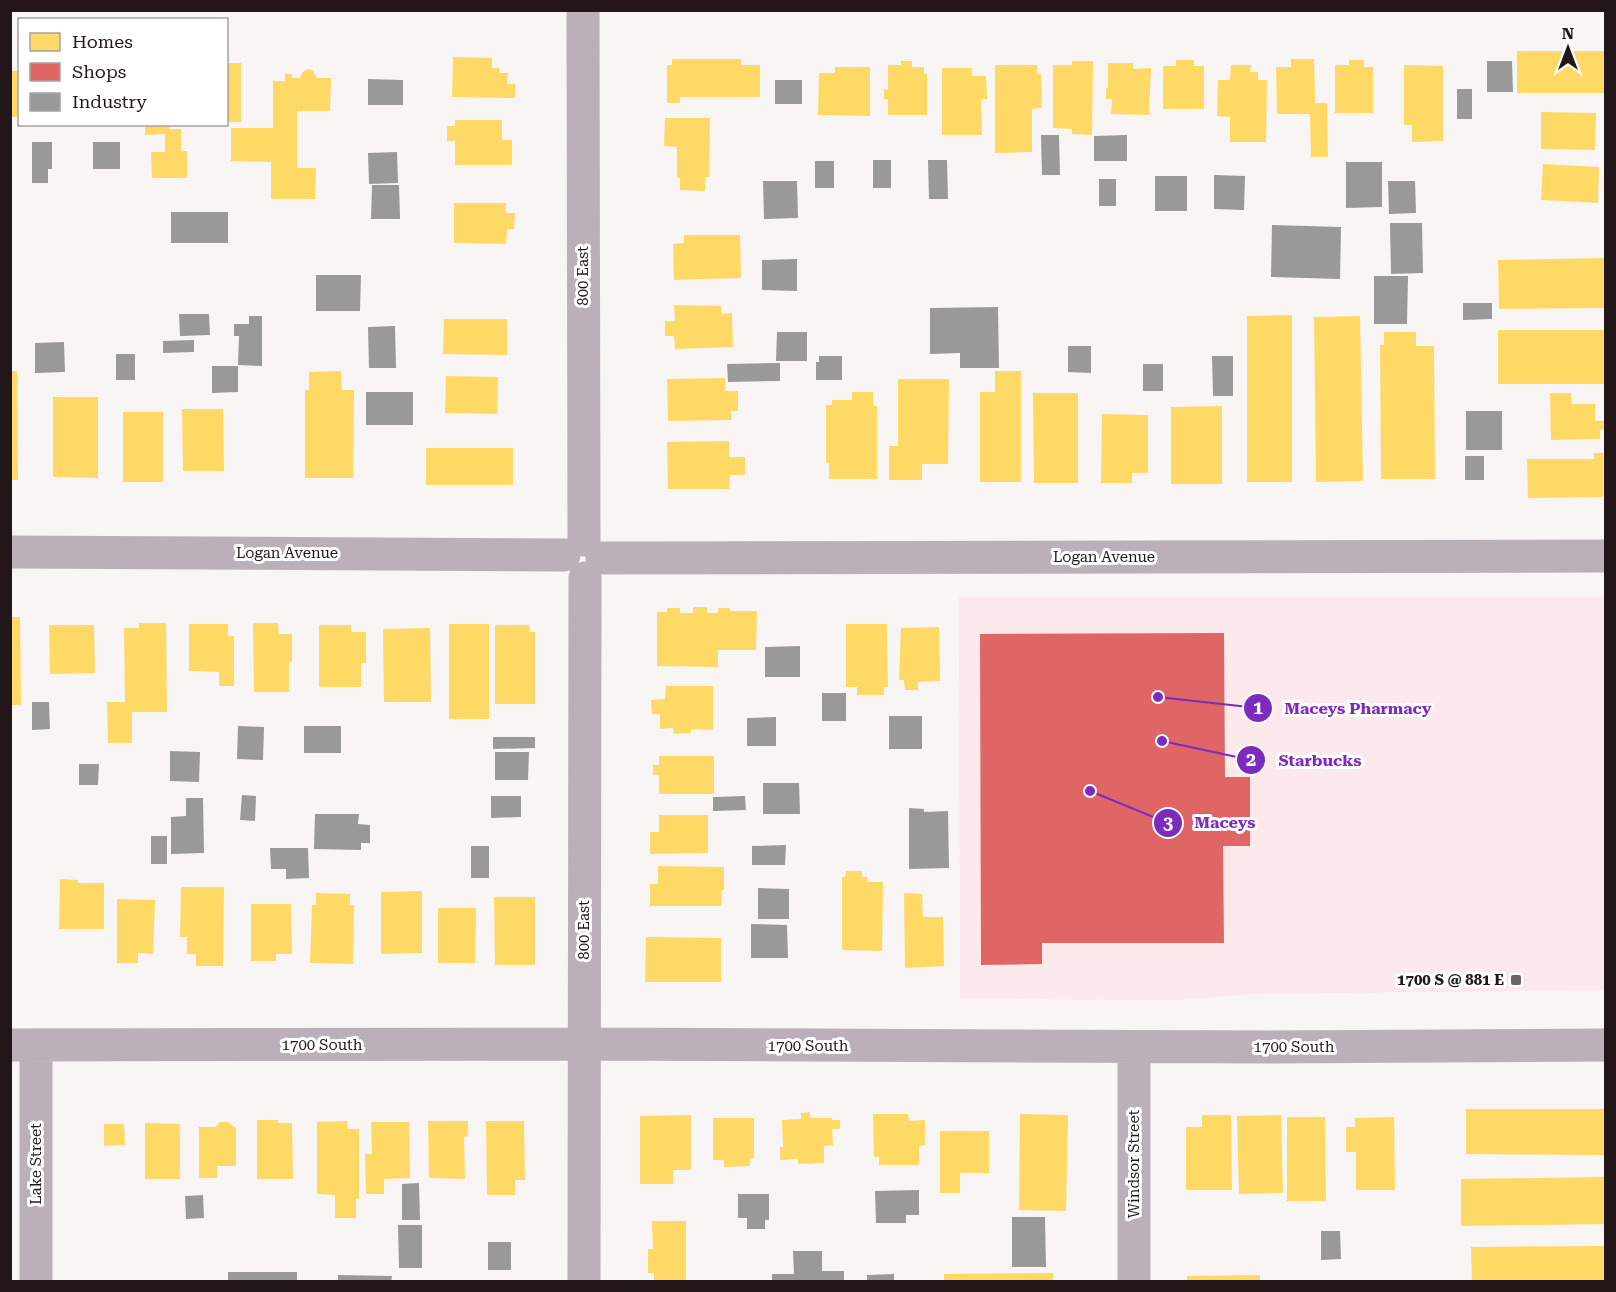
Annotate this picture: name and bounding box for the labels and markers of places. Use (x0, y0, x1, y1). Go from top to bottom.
callout: Maceys Pharmacy (1243, 691, 1444, 725)
callout: Starbucks (1236, 743, 1373, 777)
callout: Maceys (1153, 806, 1267, 840)
place label: 1700 S @ 881 E (1397, 971, 1504, 989)
marker: 1700 S @ 881 E (1509, 973, 1523, 987)

